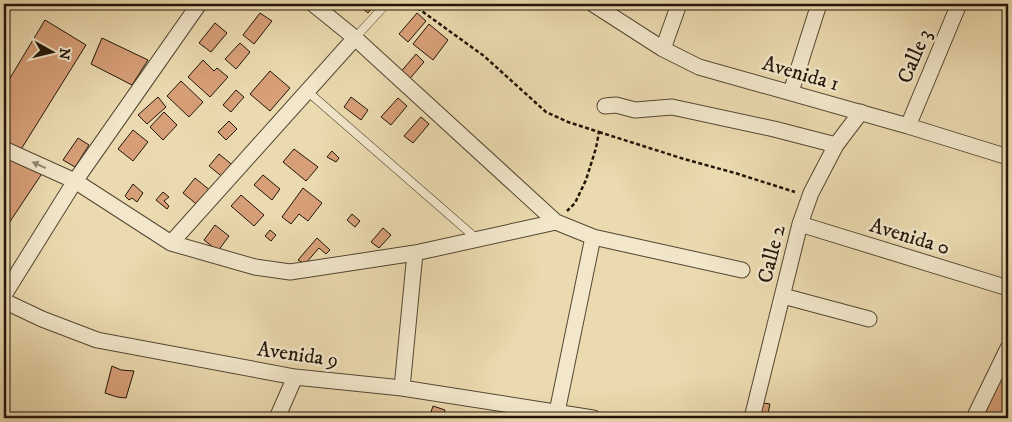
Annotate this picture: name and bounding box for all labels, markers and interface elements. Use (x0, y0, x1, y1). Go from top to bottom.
street label: Calle 3 (892, 25, 938, 87)
north arrow (28, 28, 78, 78)
text: N (54, 47, 74, 61)
street label: Avenida 1 (759, 51, 842, 97)
one-way arrow (32, 161, 46, 169)
street label: Avenida 0 (866, 212, 953, 261)
street label: Calle 2 (752, 222, 792, 286)
street label: Avenida 9 (256, 336, 340, 374)

